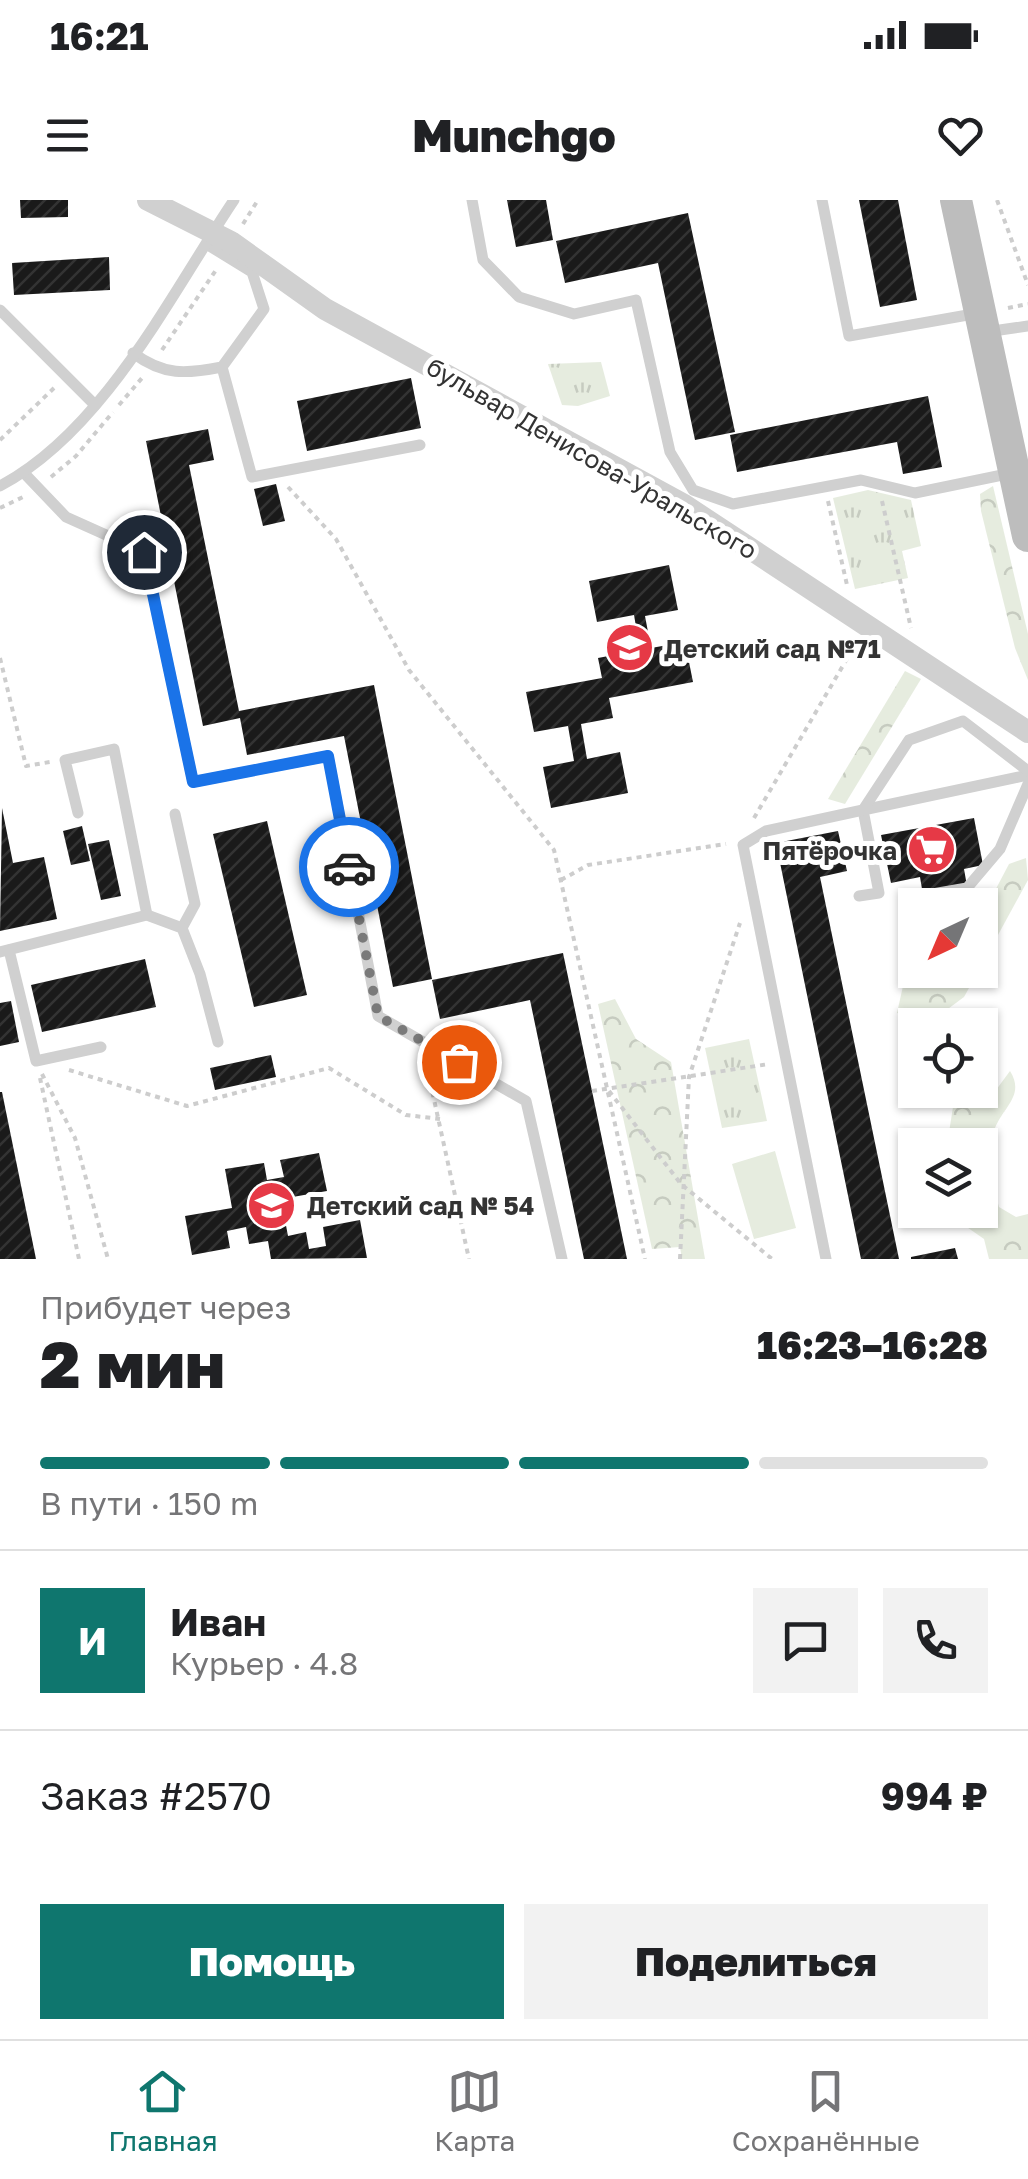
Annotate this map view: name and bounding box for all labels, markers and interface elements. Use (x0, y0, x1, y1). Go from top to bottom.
text: 16:21 (50, 13, 149, 58)
icon: menu (40, 108, 95, 163)
text: Munchgo (412, 108, 616, 162)
icon: heart (933, 108, 988, 163)
street label: бульвар Денисова-Уральского (421, 350, 763, 566)
pin (102, 510, 187, 595)
icon: home (117, 525, 172, 580)
school or university icon: Детский сад №71 (603, 622, 655, 674)
place label: Детский сад №71 (664, 633, 881, 664)
courier (299, 817, 399, 917)
supermarket icon: Пятёрочка (906, 824, 958, 876)
place label: Пятёрочка (763, 835, 897, 866)
icon: car (322, 840, 377, 895)
north arrow (898, 888, 998, 988)
map controls (898, 888, 998, 1228)
button: locate (898, 1008, 998, 1108)
pin (417, 1020, 502, 1105)
icon: bag (432, 1035, 487, 1090)
button: layers (898, 1128, 998, 1228)
school or university icon: Детский сад № 54 (246, 1179, 298, 1231)
place label: Детский сад № 54 (307, 1190, 534, 1221)
text: Прибудет через (40, 1288, 291, 1326)
text: 16:23–16:28 (757, 1322, 988, 1367)
text: 2 мин (40, 1324, 225, 1402)
text: В пути · 150 m (40, 1484, 258, 1522)
button: chat (753, 1588, 858, 1693)
button: phone (883, 1588, 988, 1693)
text: Иван (170, 1599, 266, 1644)
text: И (78, 1618, 107, 1663)
text: Курьер · 4.8 (170, 1644, 358, 1682)
text: Заказ #2570 (40, 1773, 272, 1818)
text: 994 ₽ (881, 1773, 988, 1818)
button: Помощь (40, 1904, 504, 2019)
button: Поделиться (524, 1904, 988, 2019)
tab: Главная (108, 2064, 218, 2157)
tab: Карта (434, 2064, 515, 2157)
tab: Сохранённые (732, 2064, 920, 2157)

